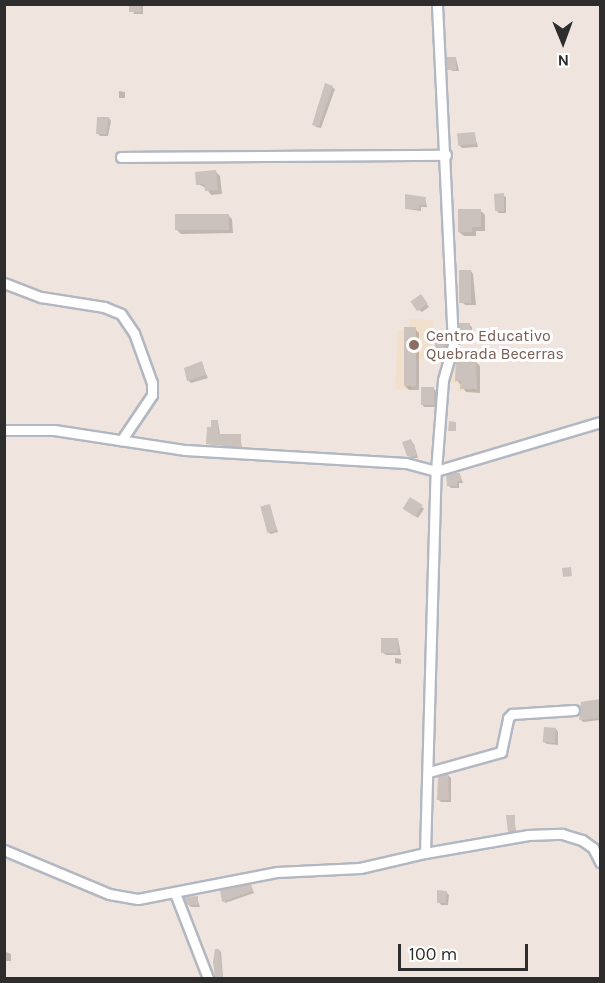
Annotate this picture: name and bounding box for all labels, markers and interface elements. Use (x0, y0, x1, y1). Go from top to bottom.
north arrow (533, 12, 593, 72)
text: N (557, 51, 569, 70)
place label: Centro Educativo Quebrada Becerras (426, 326, 564, 364)
marker: Centro Educativo Quebrada Becerras (407, 338, 421, 352)
scale bar (401, 932, 532, 970)
text: 100 m (409, 943, 457, 965)

